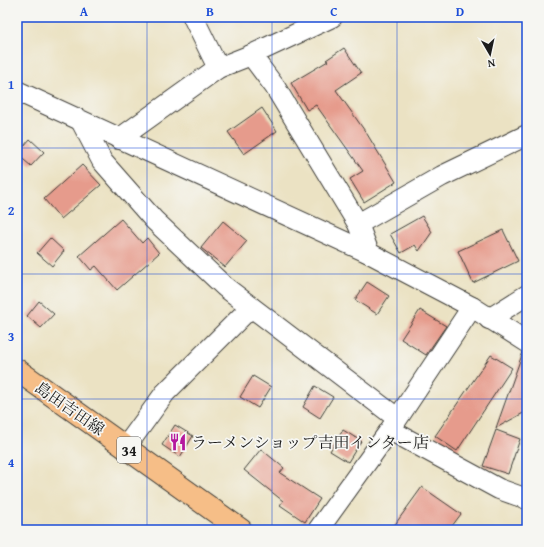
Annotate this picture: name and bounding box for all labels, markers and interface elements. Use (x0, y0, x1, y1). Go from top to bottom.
text: A (80, 2, 89, 21)
text: B (206, 2, 214, 21)
text: C (330, 2, 338, 21)
text: D (456, 2, 464, 21)
north arrow (470, 34, 510, 74)
text: N (486, 55, 496, 72)
text: 1 (8, 75, 14, 94)
text: 2 (8, 201, 15, 220)
text: 3 (8, 327, 14, 346)
street label: 島田吉田線 (30, 375, 110, 441)
place label: ラーメンショップ吉田インター店 (191, 430, 429, 454)
restaurant icon: ラーメンショップ吉田インター店 (168, 432, 188, 452)
road number: 34 (117, 437, 141, 463)
text: 4 (8, 453, 15, 472)

